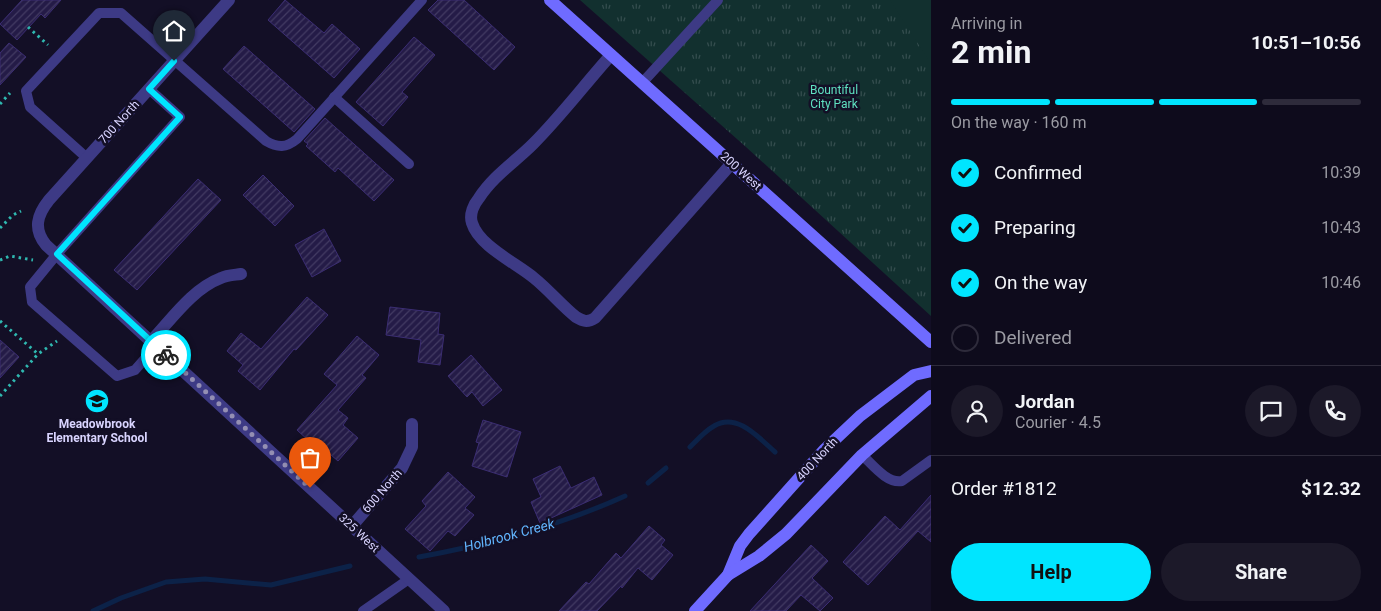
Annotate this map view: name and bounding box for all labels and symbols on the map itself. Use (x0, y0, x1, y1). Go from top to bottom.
pin (153, 10, 195, 61)
park label: Bountiful City Park (810, 83, 859, 111)
street label: 700 North (96, 97, 142, 147)
street label: 200 West (718, 149, 764, 193)
courier (141, 330, 191, 380)
school or university icon: Meadowbrook Elementary School (84, 388, 110, 414)
place label: Meadowbrook Elementary School (46, 417, 148, 445)
street label: 400 North (794, 435, 840, 483)
pin (289, 437, 331, 488)
street label: 600 North (359, 466, 405, 516)
street label: 325 West (336, 511, 382, 555)
water label: Holbrook Creek (462, 515, 557, 555)

